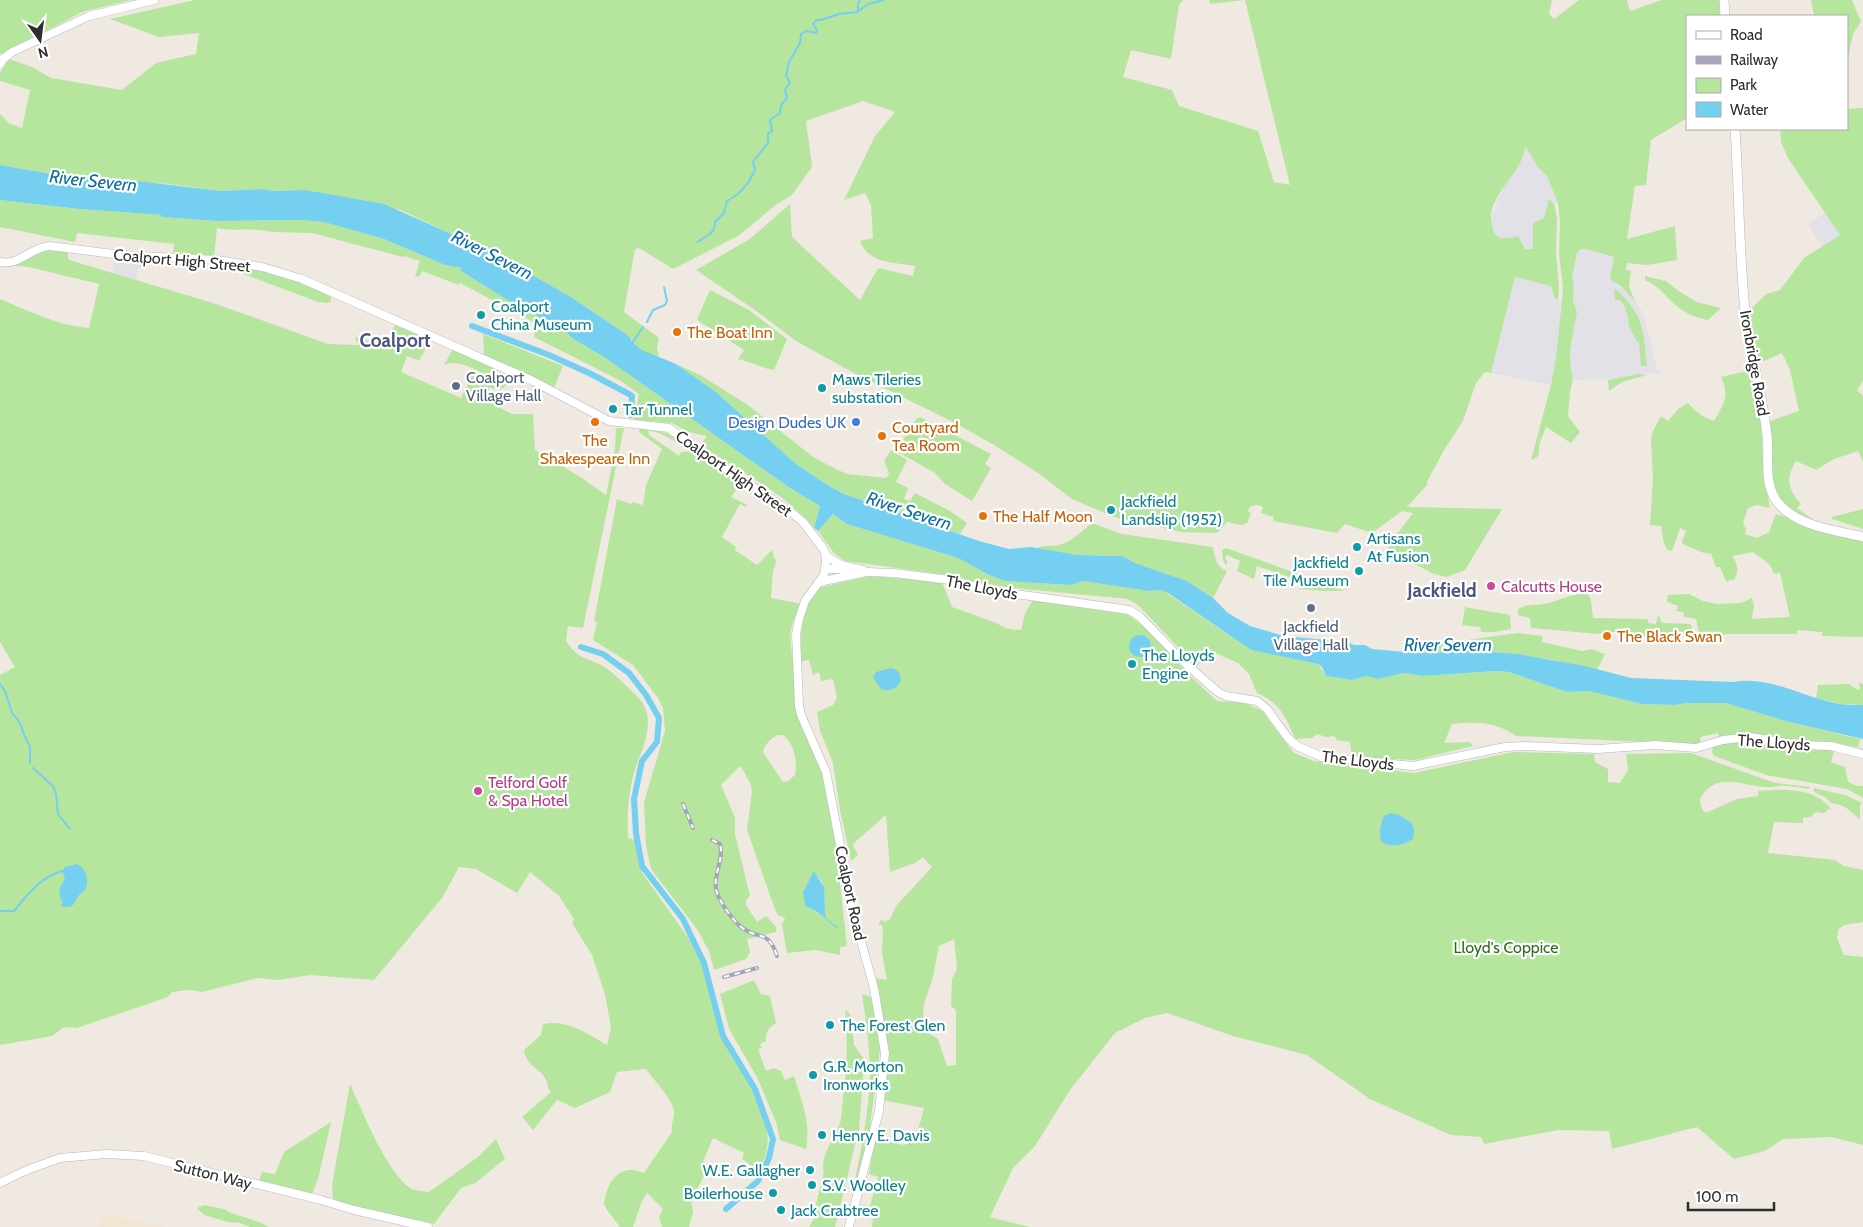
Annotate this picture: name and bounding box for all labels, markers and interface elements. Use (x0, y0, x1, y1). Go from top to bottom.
north arrow (15, 15, 65, 65)
legend (1686, 15, 1848, 130)
text: Road (1730, 26, 1763, 44)
text: N (36, 43, 50, 63)
text: Railway (1730, 51, 1779, 69)
text: Park (1730, 76, 1757, 94)
text: Water (1730, 101, 1768, 119)
water label: River Severn (48, 165, 138, 197)
water label: River Severn (448, 225, 536, 285)
street label: Coalport High Street (113, 245, 252, 276)
place label: Coalport China Museum (491, 297, 592, 334)
marker: Coalport China Museum (475, 309, 487, 321)
street label: Ironbridge Road (1736, 309, 1773, 418)
place label: The Boat Inn (687, 323, 773, 342)
marker: The Boat Inn (671, 326, 683, 338)
district label: Coalport (359, 329, 431, 352)
place label: Coalport Village Hall (466, 368, 541, 405)
place label: Maws Tileries substation (832, 370, 921, 407)
marker: Coalport Village Hall (450, 380, 462, 392)
marker: Maws Tileries substation (816, 382, 828, 394)
place label: Tar Tunnel (623, 400, 692, 419)
marker: Tar Tunnel (607, 403, 619, 415)
place label: Design Dudes UK (728, 413, 846, 432)
marker: The Shakespeare Inn (589, 416, 601, 428)
marker: Design Dudes UK (850, 416, 862, 428)
place label: Courtyard Tea Room (892, 418, 960, 455)
street label: Coalport High Street (672, 426, 796, 521)
marker: Courtyard Tea Room (876, 430, 888, 442)
place label: The Shakespeare Inn (540, 431, 650, 468)
water label: River Severn (864, 487, 954, 535)
place label: Jackfield Landslip (1952) (1120, 492, 1222, 529)
marker: Jackfield Landslip (1952) (1105, 504, 1117, 516)
place label: The Half Moon (993, 507, 1093, 526)
marker: The Half Moon (977, 510, 989, 522)
place label: Artisans At Fusion (1367, 529, 1429, 566)
marker: Artisans At Fusion (1351, 541, 1363, 553)
place label: Jackfield Tile Museum (1263, 553, 1349, 590)
marker: Jackfield Tile Museum (1353, 565, 1365, 577)
street label: The Lloyds (944, 571, 1020, 604)
place label: Calcutts House (1501, 577, 1602, 596)
district label: Jackfield (1406, 579, 1477, 602)
marker: Calcutts House (1485, 580, 1497, 592)
marker: Jackfield Village Hall (1305, 602, 1317, 614)
place label: Jackfield Village Hall (1273, 617, 1349, 654)
place label: The Black Swan (1617, 627, 1722, 646)
marker: The Black Swan (1601, 630, 1613, 642)
water label: River Severn (1404, 634, 1492, 656)
place label: The Lloyds Engine (1142, 646, 1215, 683)
marker: The Lloyds Engine (1126, 658, 1138, 670)
street label: The Lloyds (1737, 730, 1811, 755)
street label: The Lloyds (1321, 747, 1396, 774)
place label: Telford Golf & Spa Hotel (488, 773, 568, 810)
marker: Telford Golf & Spa Hotel (472, 785, 484, 797)
street label: Coalport Road (831, 844, 870, 942)
park label: Lloyd's Coppice (1454, 938, 1558, 957)
place label: The Forest Glen (840, 1016, 946, 1035)
marker: The Forest Glen (824, 1019, 836, 1031)
place label: G.R. Morton Ironworks (823, 1057, 903, 1094)
marker: G.R. Morton Ironworks (807, 1069, 819, 1081)
place label: Henry E. Davis (832, 1126, 930, 1145)
marker: Henry E. Davis (816, 1129, 828, 1141)
street label: Sutton Way (172, 1156, 254, 1193)
place label: W.E. Gallagher (703, 1161, 801, 1180)
marker: W.E. Gallagher (804, 1164, 816, 1176)
place label: S.V. Woolley (822, 1176, 906, 1195)
marker: S.V. Woolley (806, 1179, 818, 1191)
scale bar (1688, 1180, 1774, 1212)
place label: Boilerhouse (684, 1184, 763, 1203)
marker: Boilerhouse (767, 1187, 779, 1199)
text: 100 m (1696, 1188, 1738, 1206)
place label: Jack Crabtree (790, 1201, 878, 1220)
marker: Jack Crabtree (775, 1204, 787, 1216)

